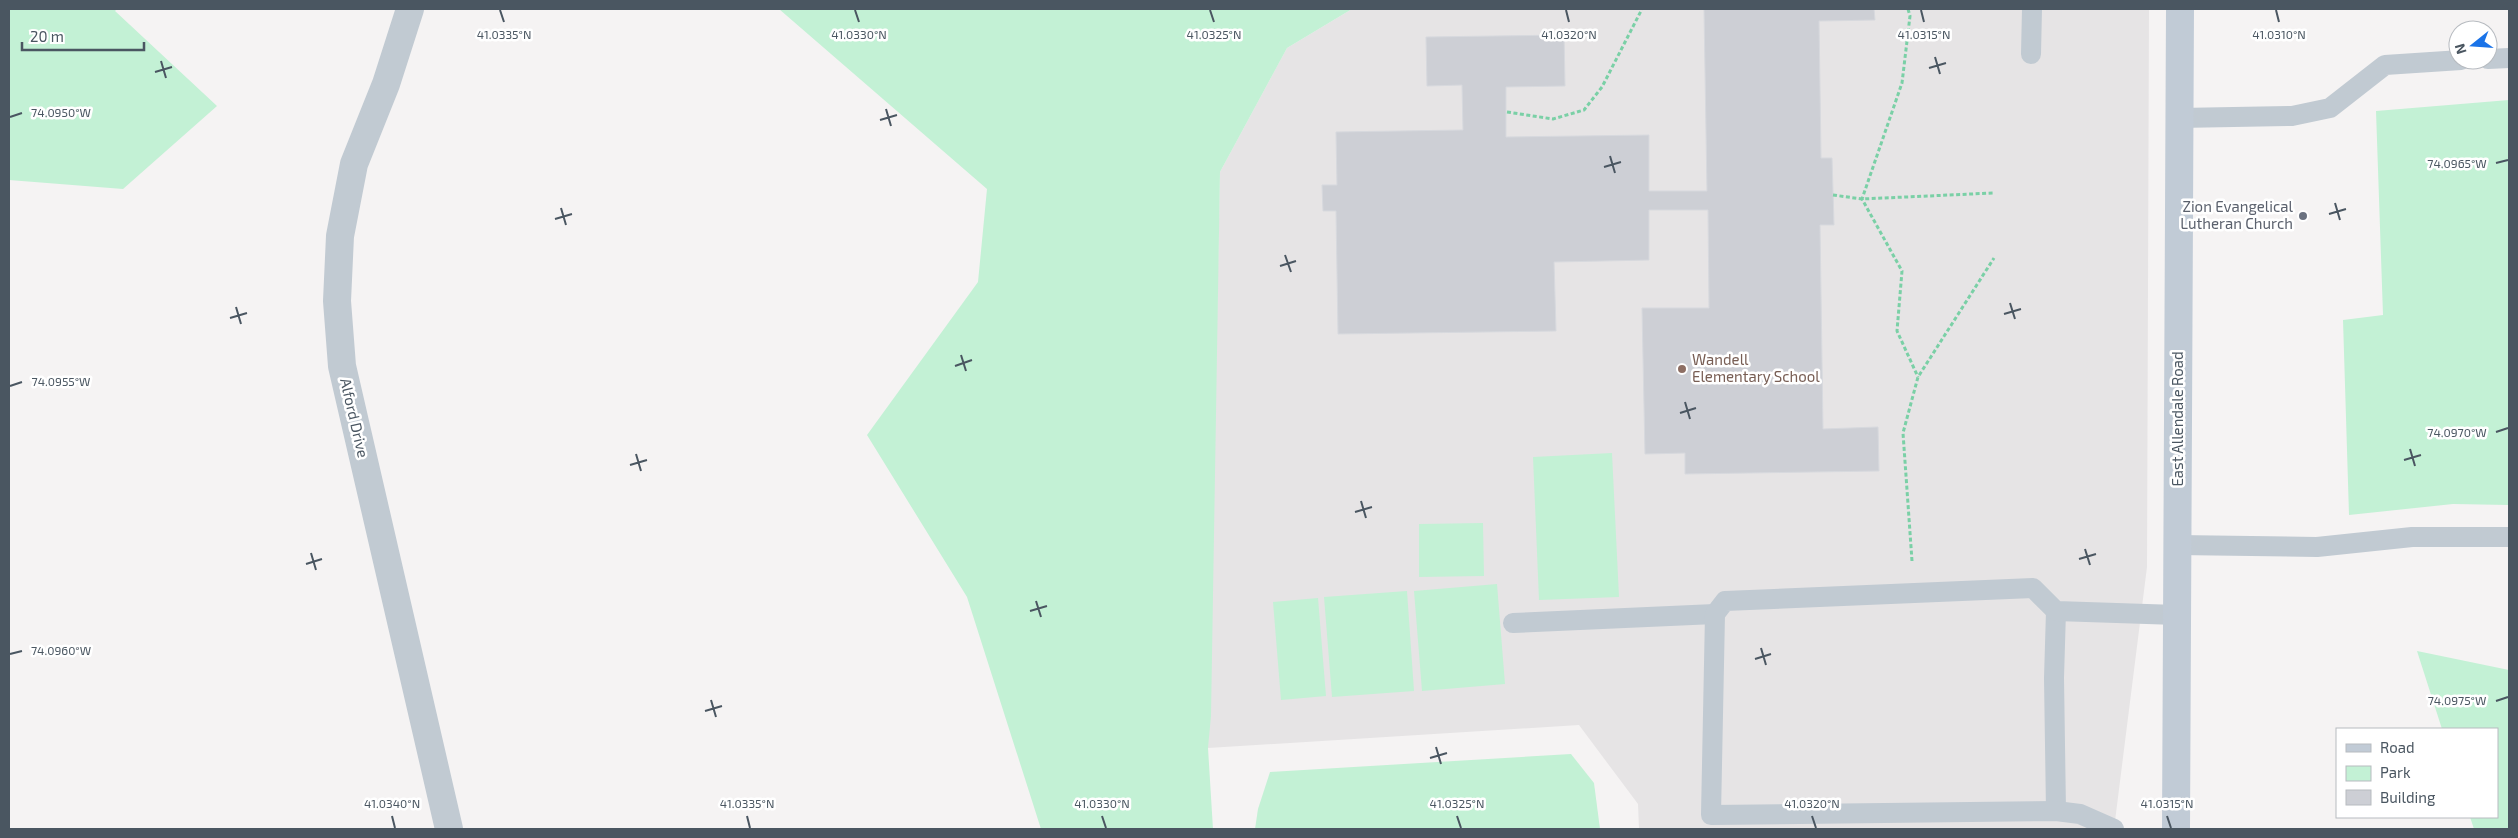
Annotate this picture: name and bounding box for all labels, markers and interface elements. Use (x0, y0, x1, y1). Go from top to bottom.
scale bar (22, 20, 145, 52)
north arrow (2448, 20, 2498, 70)
text: 20 m (30, 27, 64, 45)
text: 41.0335°N (477, 27, 531, 41)
text: 41.0330°N (831, 27, 887, 41)
text: 41.0325°N (1187, 27, 1241, 41)
text: 41.0320°N (1541, 27, 1597, 41)
text: 41.0315°N (1898, 27, 1950, 41)
text: 41.0310°N (2252, 27, 2306, 41)
text: N (2450, 42, 2470, 56)
text: 74.0950°W (31, 105, 91, 119)
text: 74.0965°W (2427, 156, 2487, 170)
place label: Zion Evangelical Lutheran Church (2180, 197, 2294, 232)
marker: Zion Evangelical Lutheran Church (2297, 210, 2309, 222)
place label: Wandell Elementary School (1692, 350, 1820, 385)
street label: East Allendale Road (2168, 351, 2186, 487)
marker: Wandell Elementary School (1676, 363, 1688, 375)
text: 74.0955°W (32, 374, 90, 388)
street label: Alford Drive (337, 376, 373, 459)
text: 74.0970°W (2427, 425, 2487, 439)
text: 74.0960°W (31, 643, 91, 657)
text: 74.0975°W (2428, 693, 2486, 707)
legend (2336, 728, 2498, 818)
text: Road (2380, 738, 2415, 756)
text: Park (2380, 763, 2411, 781)
text: Building (2380, 788, 2436, 806)
text: 41.0340°N (364, 796, 420, 810)
text: 41.0335°N (720, 796, 774, 810)
text: 41.0330°N (1074, 796, 1130, 810)
text: 41.0325°N (1430, 796, 1484, 810)
text: 41.0320°N (1784, 796, 1840, 810)
text: 41.0315°N (2141, 796, 2193, 810)

